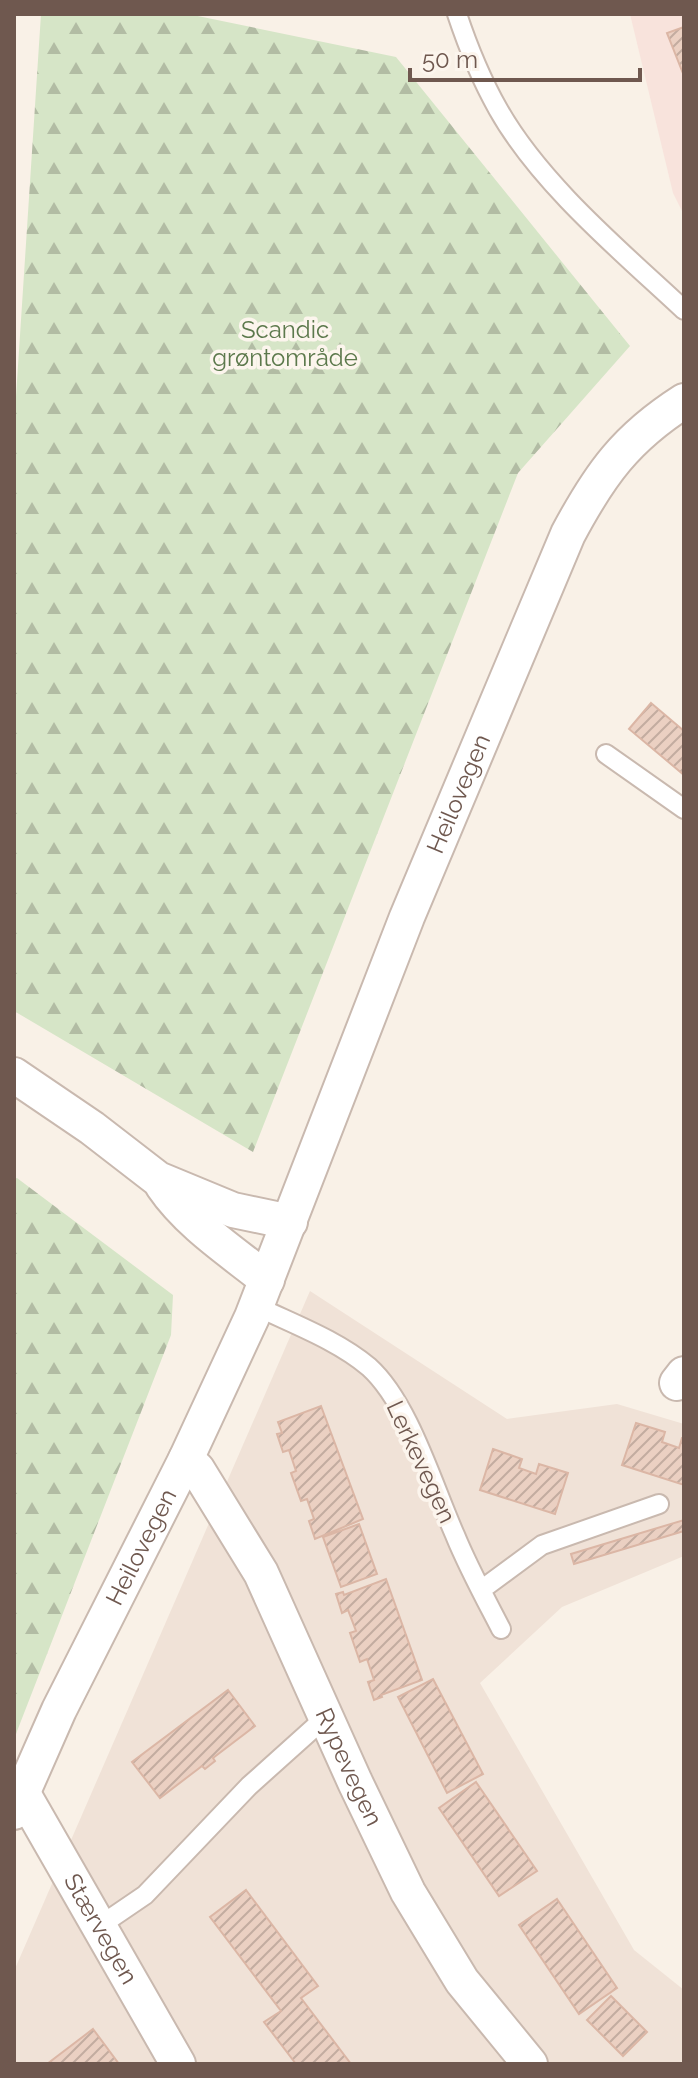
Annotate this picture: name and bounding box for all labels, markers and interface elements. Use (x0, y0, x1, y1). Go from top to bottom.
scale bar (410, 32, 640, 82)
text: 50 m (422, 45, 478, 74)
park label: Scandic grøntområde (212, 315, 358, 372)
street label: Heilovegen (420, 730, 496, 858)
street label: Lerkevegen (381, 1396, 462, 1527)
street label: Heilovegen (99, 1484, 182, 1610)
street label: Rypevegen (310, 1703, 389, 1831)
street label: Stærvegen (58, 1868, 144, 1989)

